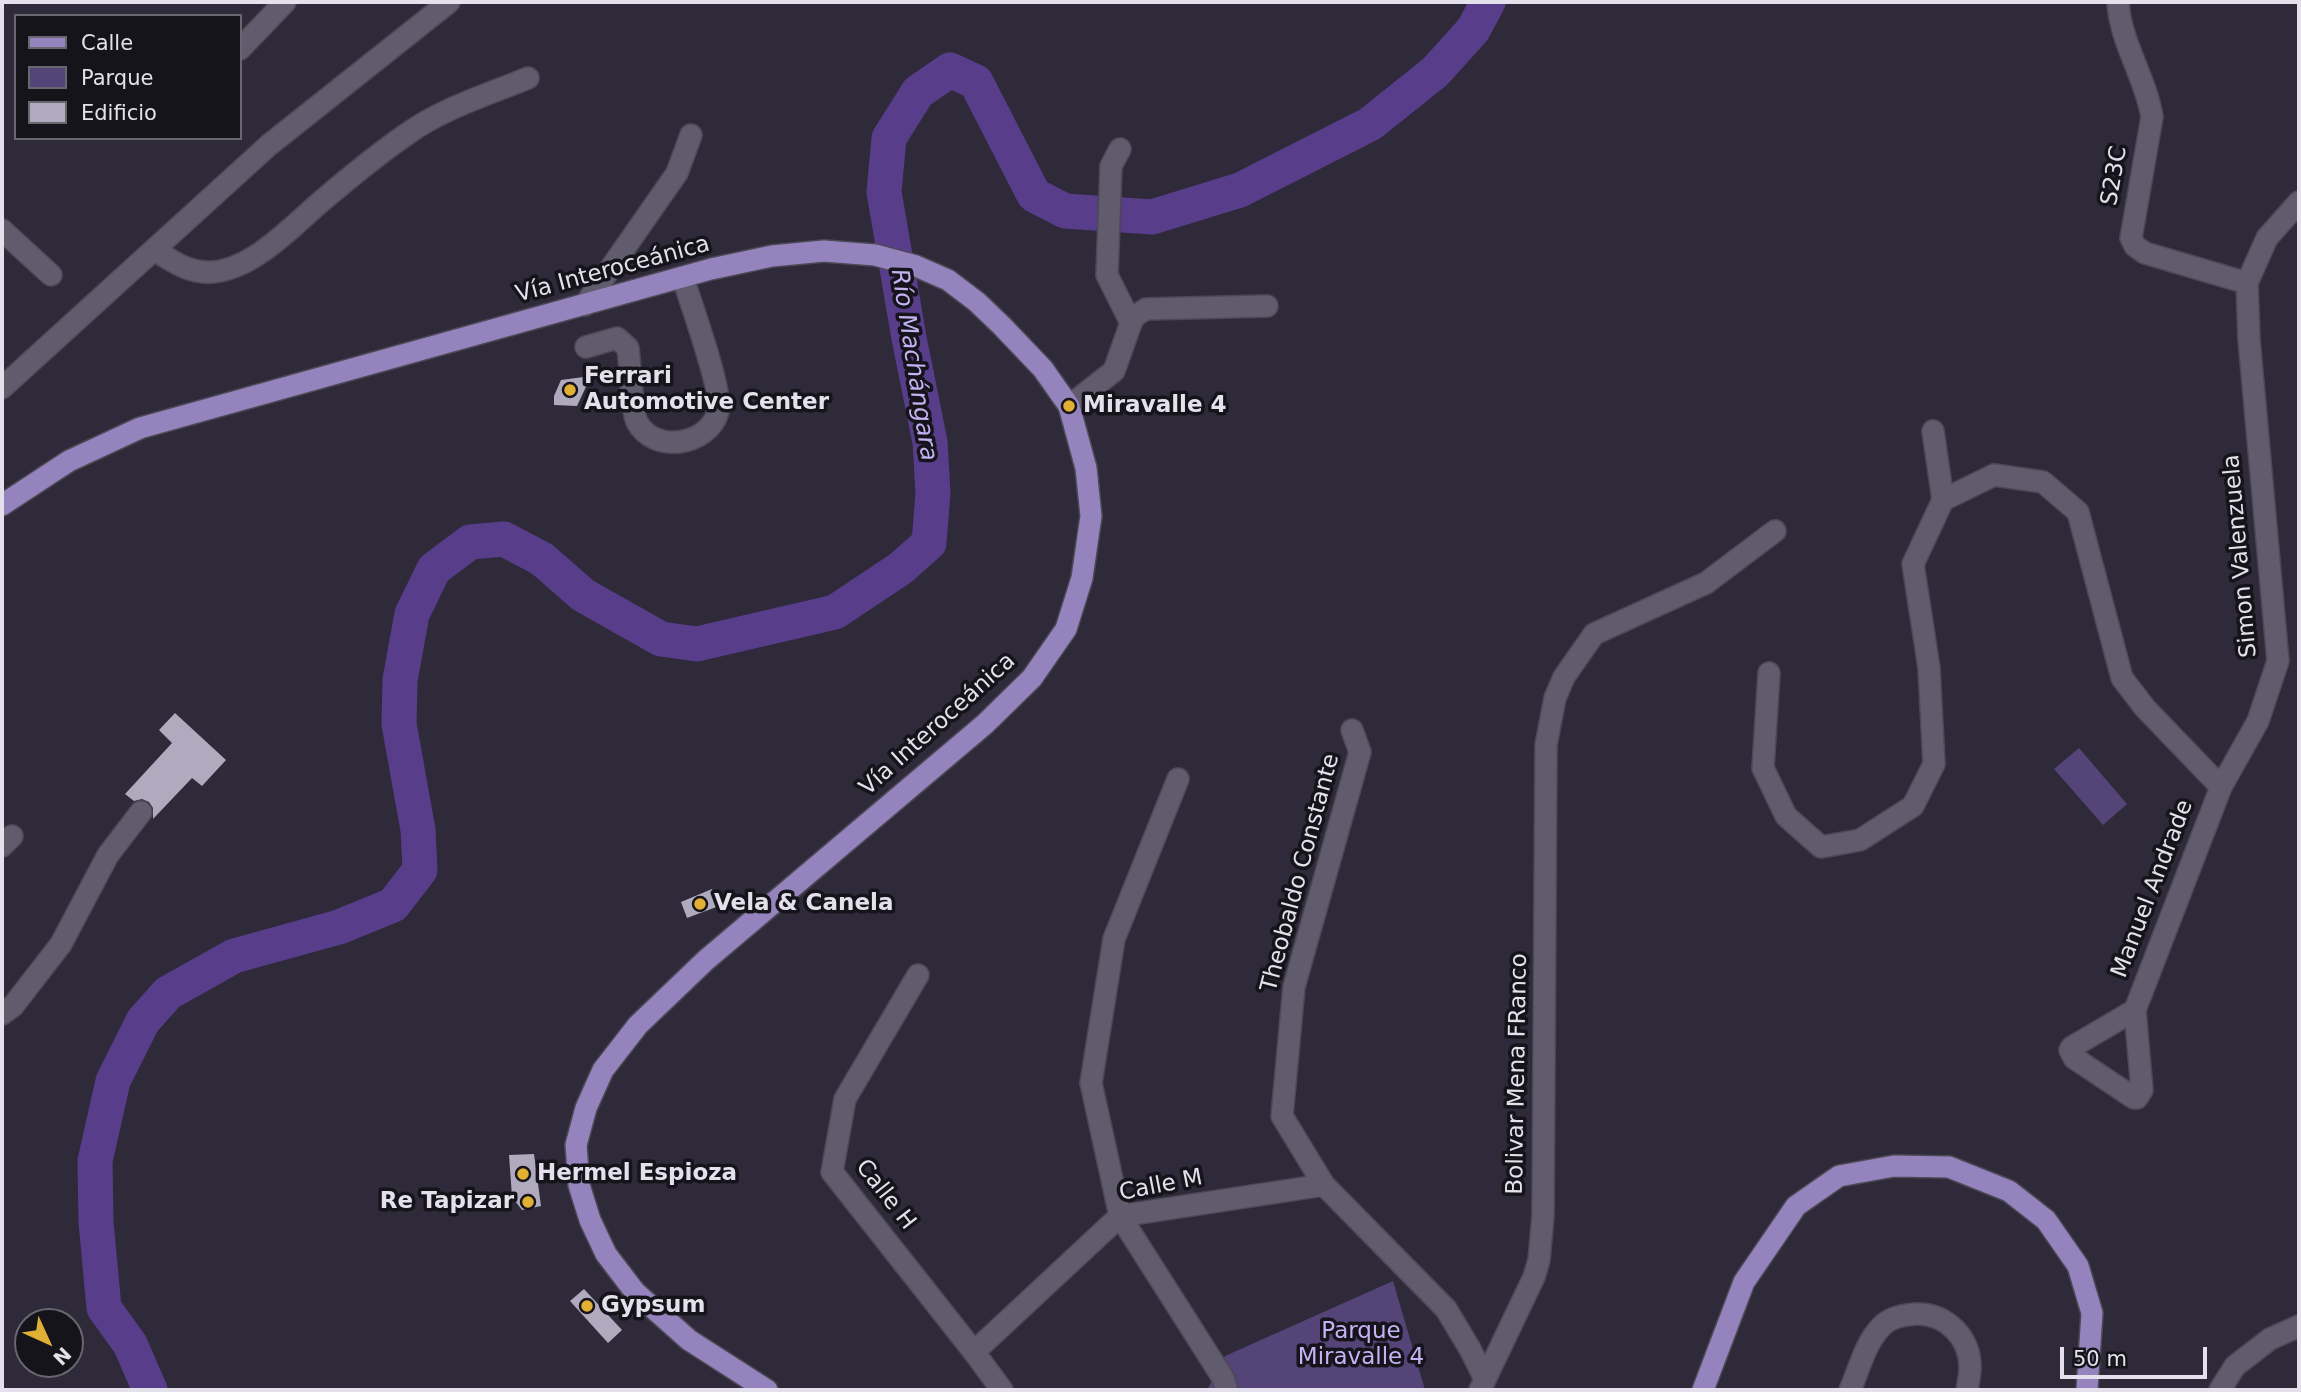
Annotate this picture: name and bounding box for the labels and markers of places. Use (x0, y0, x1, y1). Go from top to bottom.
place label: Ferrari Automotive Center (584, 363, 829, 417)
marker: Ferrari Automotive Center (562, 382, 578, 398)
place label: Miravalle 4 (1083, 392, 1227, 420)
marker: Miravalle 4 (1061, 398, 1077, 414)
place label: Vela & Canela (714, 890, 893, 918)
marker: Vela & Canela (692, 896, 708, 912)
place label: Hermel Espioza (537, 1160, 737, 1188)
marker: Hermel Espioza (515, 1166, 531, 1182)
place label: Re Tapizar (380, 1188, 514, 1216)
marker: Re Tapizar (520, 1194, 536, 1210)
place label: Gypsum (601, 1292, 705, 1320)
marker: Gypsum (579, 1298, 595, 1314)

